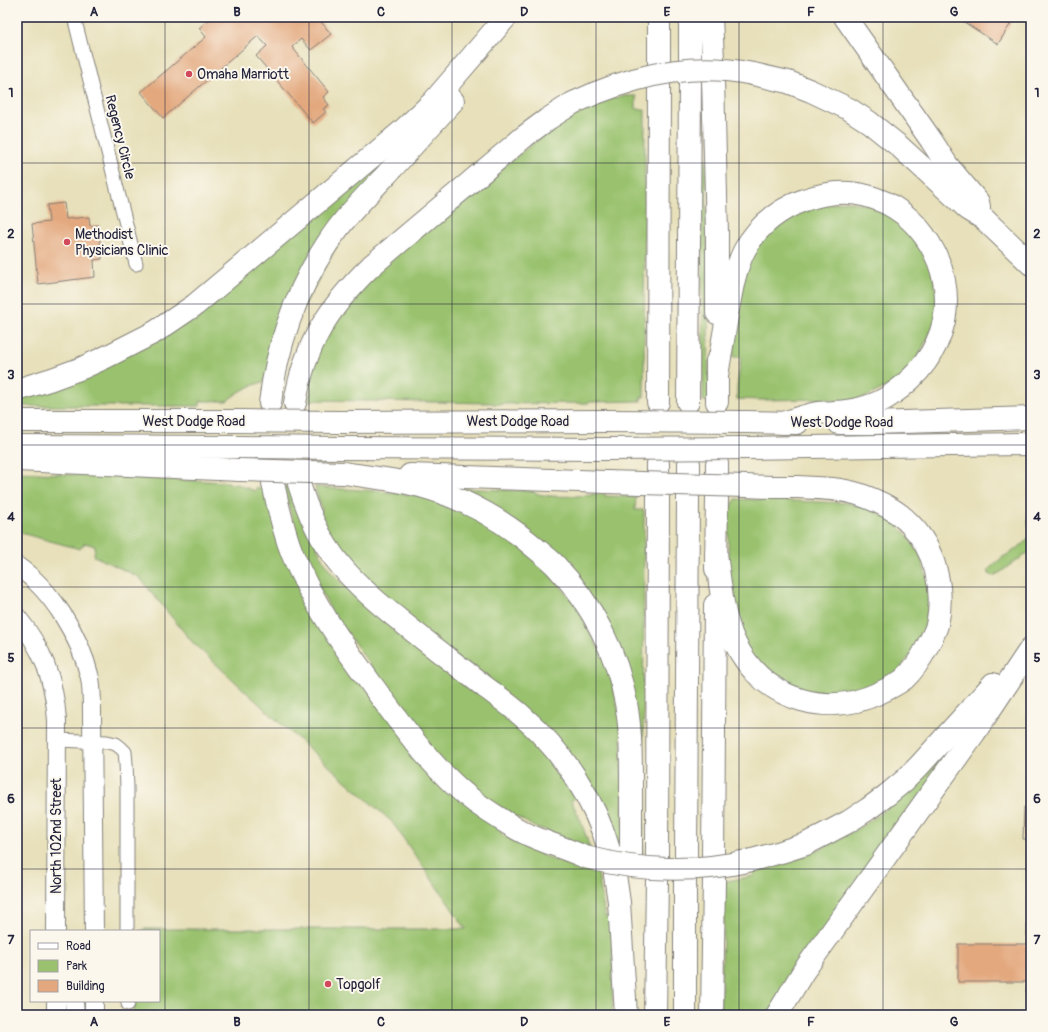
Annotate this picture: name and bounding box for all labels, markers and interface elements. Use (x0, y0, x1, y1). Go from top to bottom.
text: A (90, 4, 99, 20)
text: B (233, 4, 241, 20)
text: C (377, 4, 385, 20)
text: D (520, 4, 528, 20)
text: E (664, 4, 671, 20)
text: F (807, 4, 815, 20)
text: G (950, 4, 959, 20)
place label: Omaha Marriott (197, 66, 289, 83)
marker: Omaha Marriott (184, 69, 194, 79)
text: 1 (8, 85, 14, 101)
text: 1 (1034, 85, 1040, 101)
street label: Regency Circle (101, 93, 139, 181)
text: 2 (7, 226, 15, 242)
place label: Methodist Physicians Clinic (75, 226, 169, 259)
text: 2 (1033, 226, 1041, 242)
marker: Methodist Physicians Clinic (62, 237, 72, 247)
text: 3 (7, 367, 15, 383)
text: 3 (1033, 367, 1041, 383)
street label: West Dodge Road (143, 413, 246, 430)
street label: West Dodge Road (467, 413, 570, 430)
street label: West Dodge Road (791, 414, 894, 431)
text: 4 (7, 509, 15, 525)
text: 4 (1033, 509, 1041, 525)
text: 5 (7, 650, 15, 666)
text: 5 (1033, 650, 1041, 666)
street label: North 102nd Street (48, 778, 65, 894)
text: 6 (7, 791, 15, 807)
text: 6 (1033, 791, 1041, 807)
legend (30, 930, 160, 1002)
text: 7 (8, 932, 15, 948)
text: 7 (1034, 932, 1041, 948)
text: Road (66, 939, 91, 954)
text: Park (66, 959, 87, 974)
place label: Topgolf (336, 976, 381, 993)
text: Building (66, 979, 105, 994)
marker: Topgolf (323, 979, 333, 989)
text: A (90, 1014, 99, 1030)
text: B (233, 1014, 241, 1030)
text: C (377, 1014, 385, 1030)
text: D (520, 1014, 528, 1030)
text: E (664, 1014, 671, 1030)
text: F (807, 1014, 815, 1030)
text: G (950, 1014, 959, 1030)

